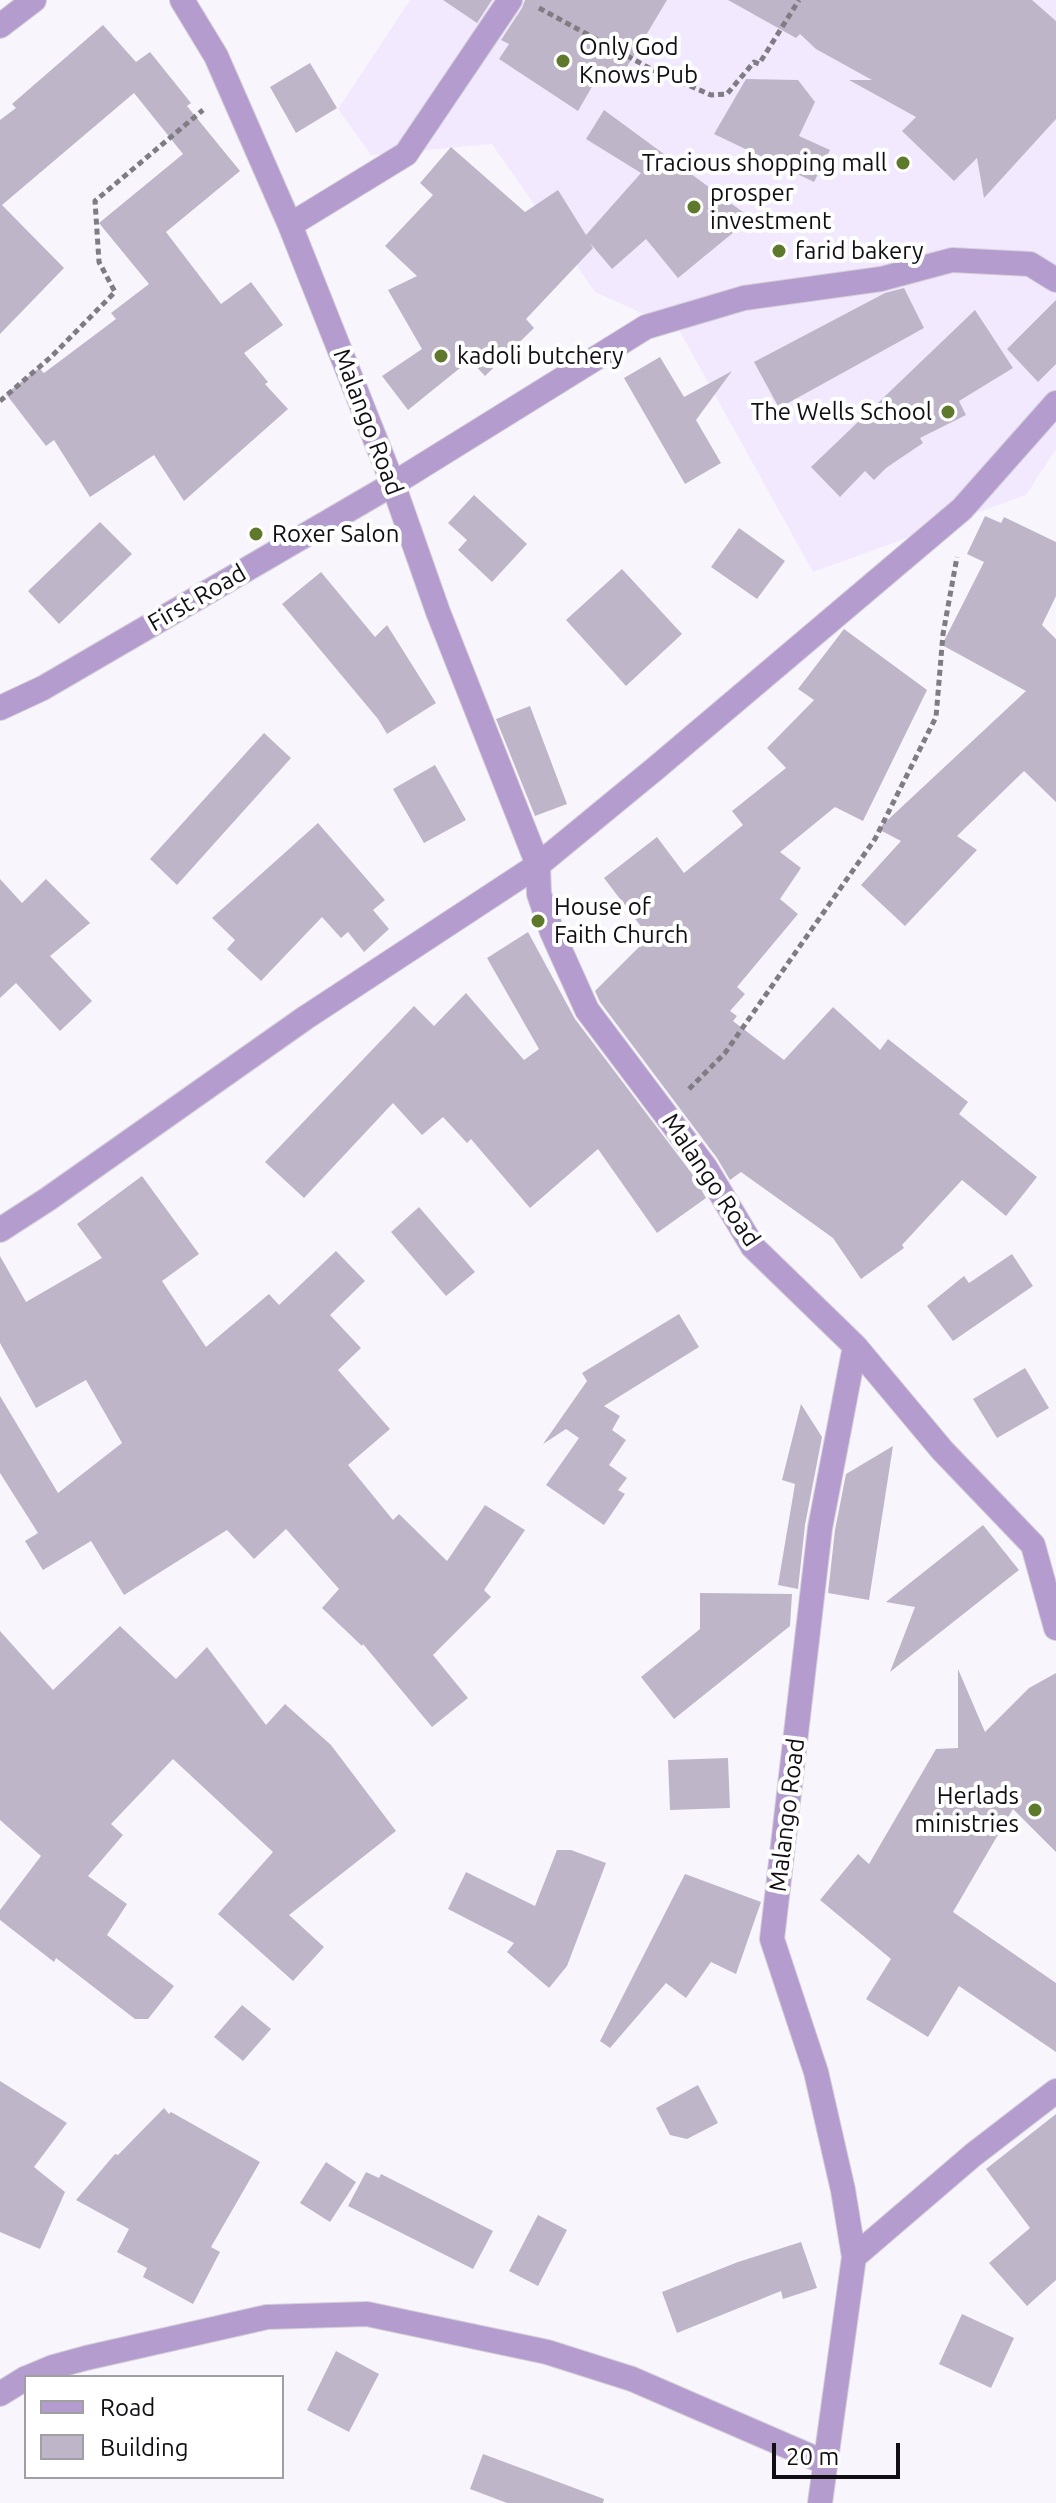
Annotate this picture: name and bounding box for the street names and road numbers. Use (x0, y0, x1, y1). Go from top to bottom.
street label: Malango Road (327, 345, 409, 499)
street label: First Road (143, 558, 251, 638)
street label: Malango Road (656, 1108, 766, 1252)
street label: Malango Road (763, 1737, 811, 1893)

